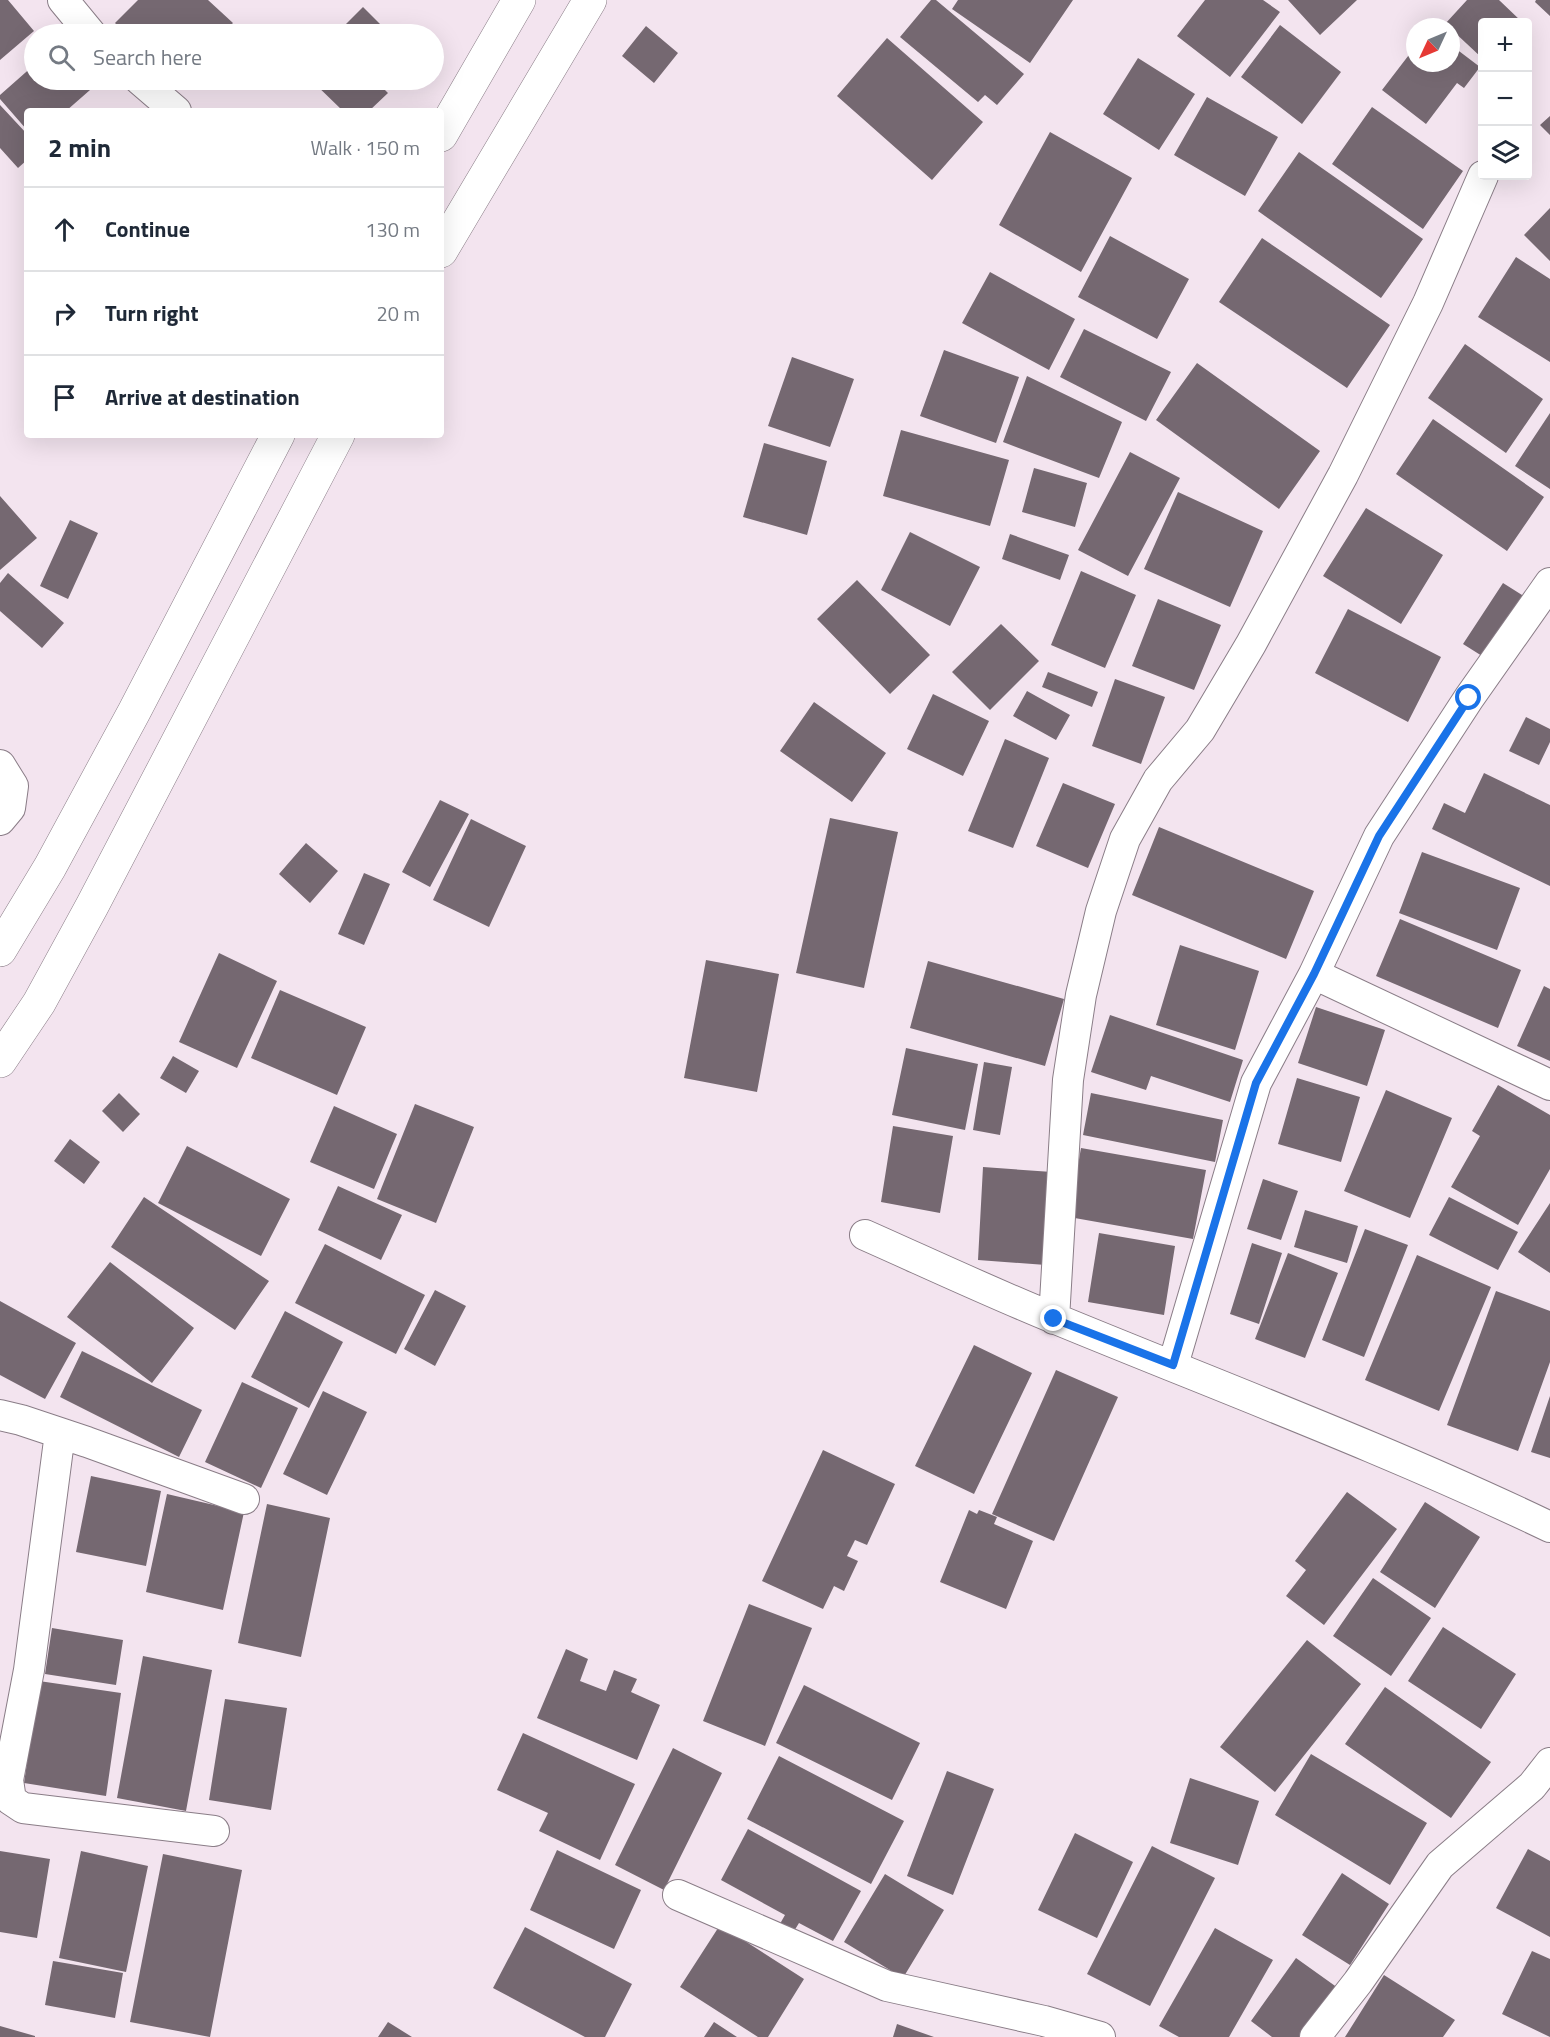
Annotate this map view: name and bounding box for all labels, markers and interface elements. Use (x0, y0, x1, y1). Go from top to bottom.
north arrow (1406, 18, 1460, 72)
map controls (1478, 18, 1532, 180)
button: + (1478, 18, 1532, 72)
search box (24, 24, 444, 90)
text: Search here (93, 40, 202, 74)
icon: search (45, 41, 78, 74)
button: − (1478, 72, 1532, 126)
button: layers (1478, 126, 1532, 180)
text: 2 min (48, 128, 111, 167)
text: Walk · 150 m (311, 132, 420, 163)
text: Continue (105, 212, 190, 246)
icon: ahead (48, 213, 81, 246)
text: 130 m (365, 214, 420, 245)
text: Turn right (105, 296, 199, 330)
icon: right (48, 297, 81, 330)
text: 20 m (376, 298, 420, 329)
text: Arrive at destination (105, 380, 300, 414)
icon: arrive (48, 381, 81, 414)
route start (1455, 684, 1481, 710)
route end (1040, 1305, 1066, 1331)

